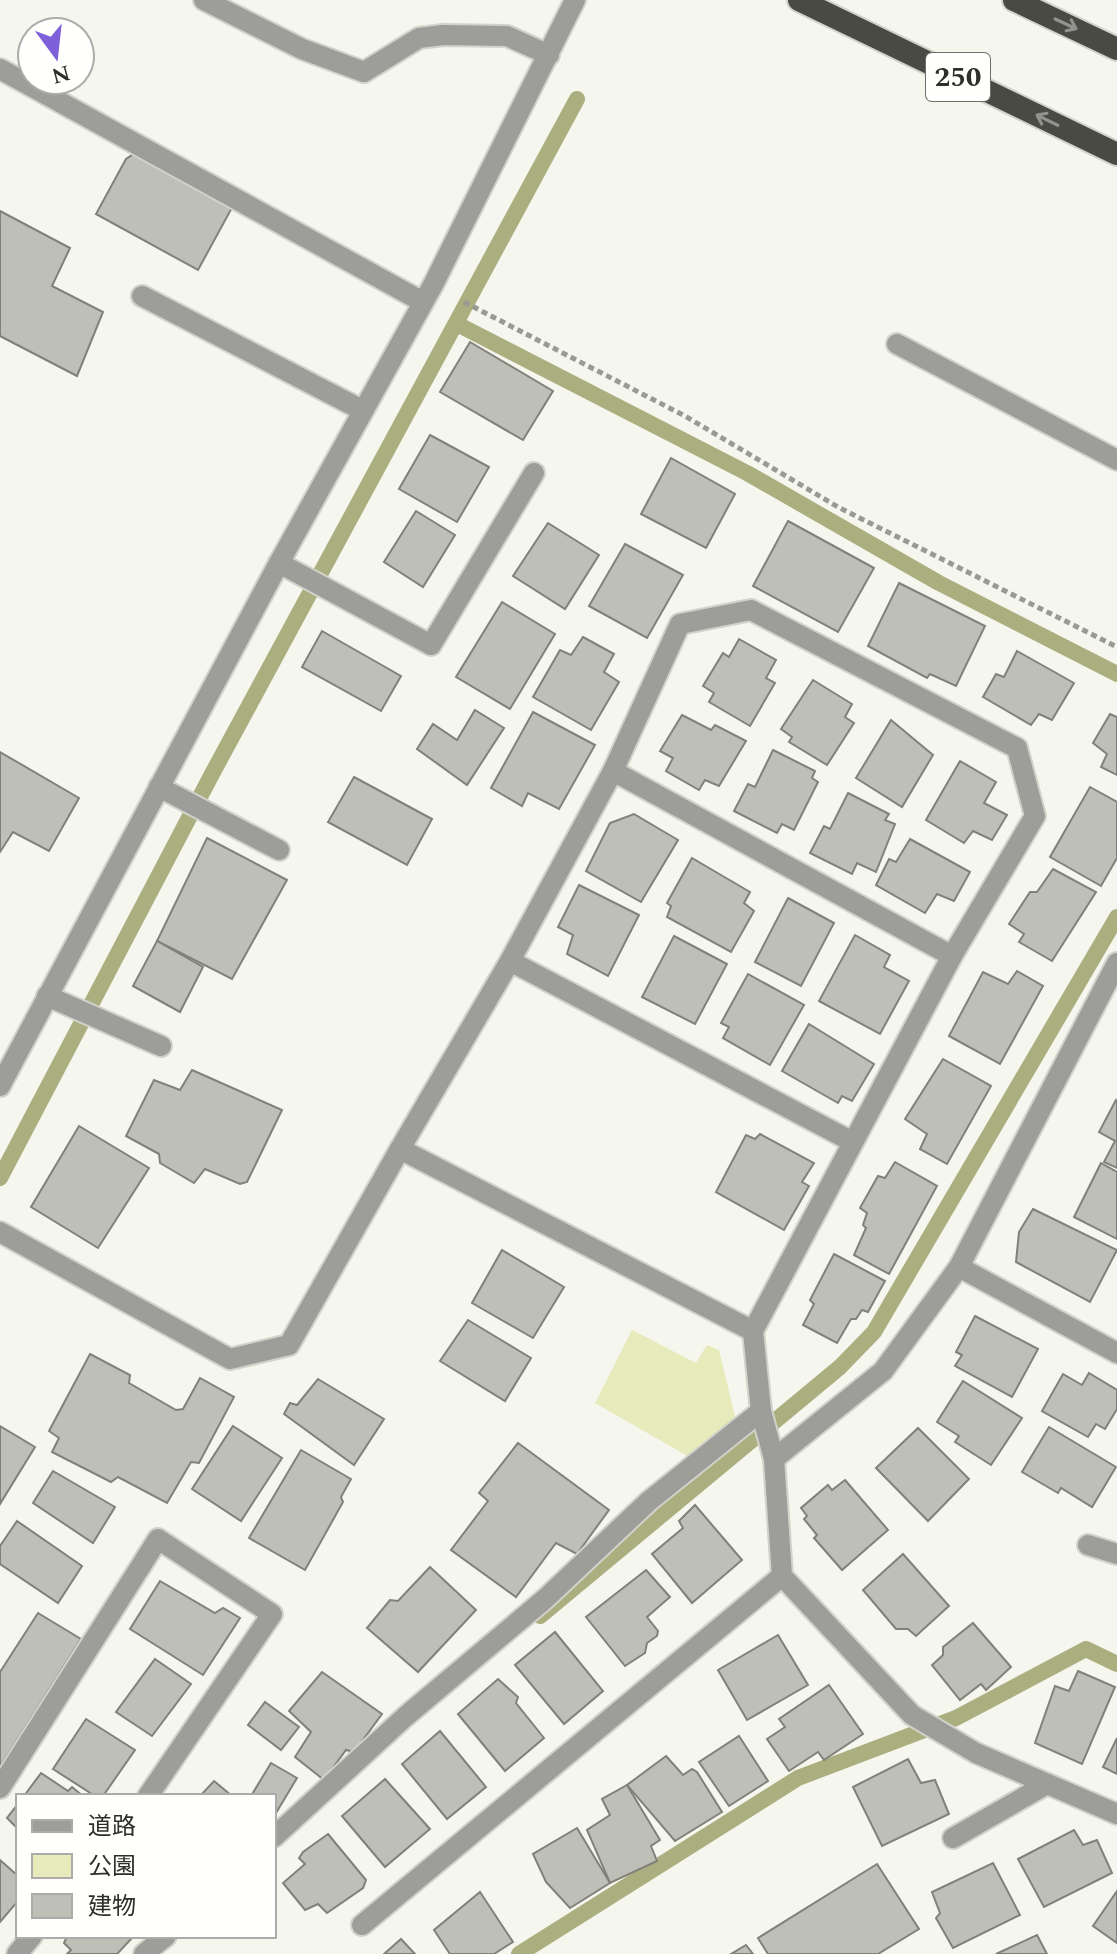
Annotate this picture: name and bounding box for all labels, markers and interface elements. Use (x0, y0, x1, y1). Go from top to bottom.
north arrow (16, 16, 96, 96)
one-way arrow (1053, 17, 1077, 32)
road number: 250 (926, 53, 990, 101)
text: N (48, 56, 74, 92)
one-way arrow (1035, 112, 1059, 127)
legend (16, 1794, 276, 1938)
text: 道路 (88, 1809, 136, 1845)
text: 公園 (88, 1849, 136, 1885)
text: 建物 (88, 1889, 136, 1925)

